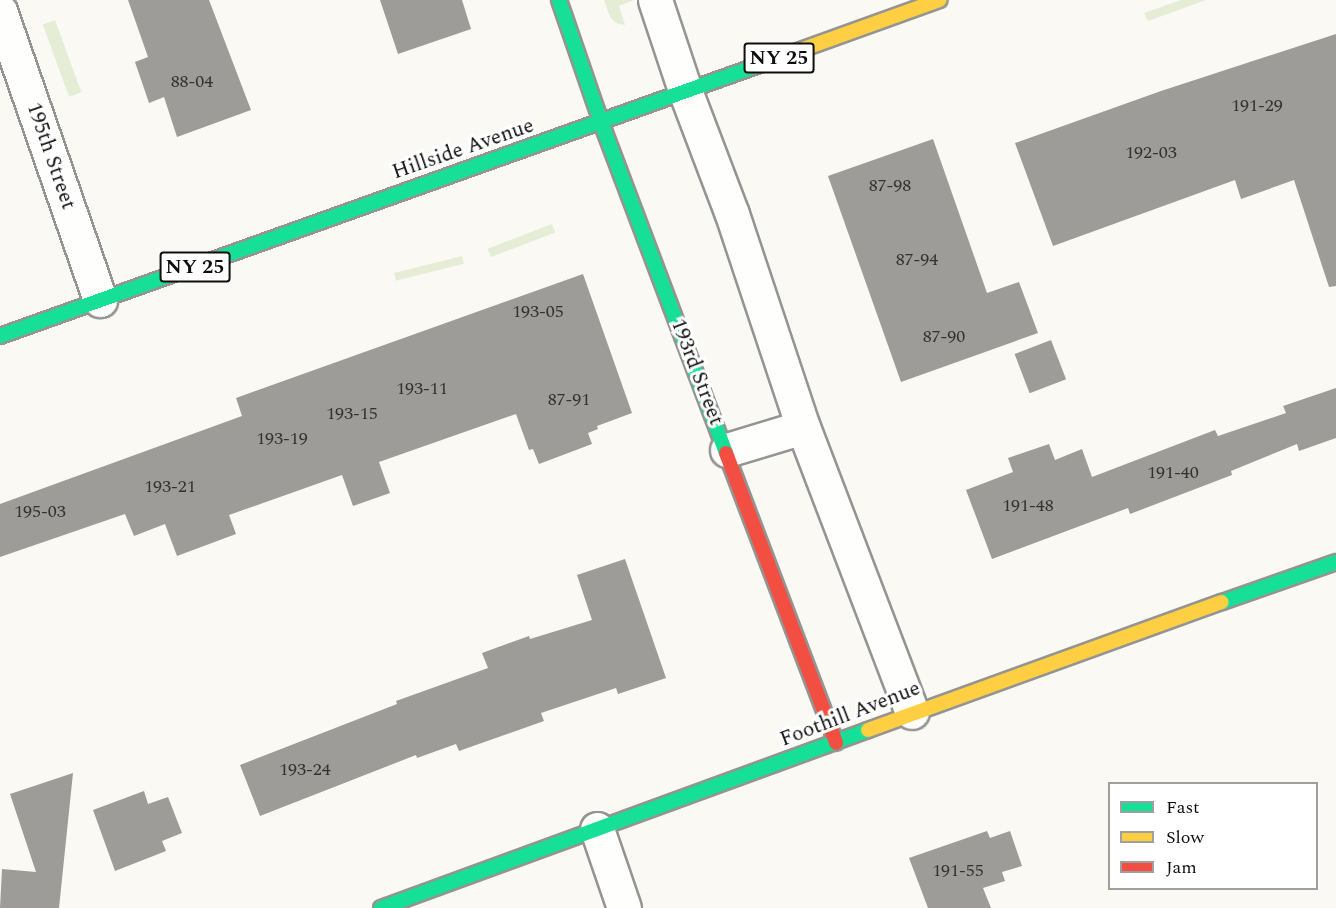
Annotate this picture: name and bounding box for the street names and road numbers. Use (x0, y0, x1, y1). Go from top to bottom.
road number: NY 25 (743, 41, 815, 75)
street label: 195th Street (21, 99, 81, 213)
street label: Hillside Avenue (389, 113, 537, 185)
road number: NY 25 (159, 250, 231, 284)
street label: 193rd Street (665, 315, 729, 429)
street label: Foothill Avenue (776, 676, 924, 752)

